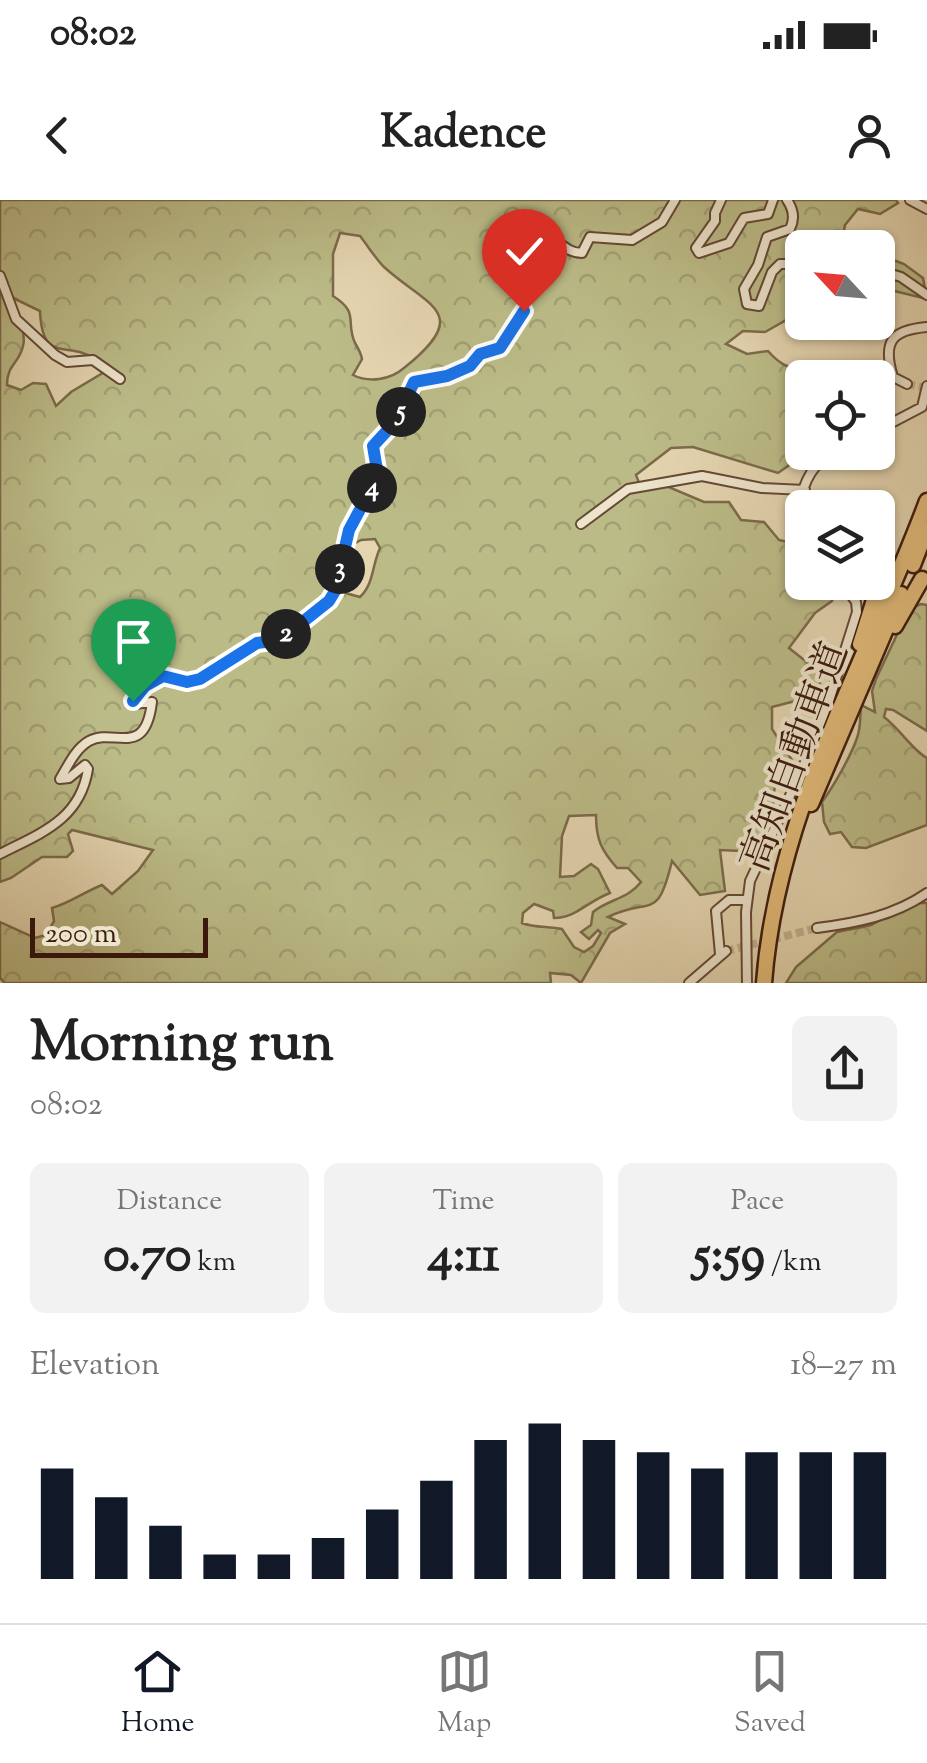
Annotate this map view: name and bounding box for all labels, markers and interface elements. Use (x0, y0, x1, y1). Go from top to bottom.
text: 08:02 (50, 8, 136, 62)
text: Kadence (380, 103, 547, 168)
icon: back (30, 108, 85, 163)
icon: person (842, 108, 897, 163)
pin (482, 209, 567, 312)
icon: check (497, 224, 552, 279)
north arrow (785, 230, 895, 340)
map controls (785, 230, 895, 600)
button: locate (785, 360, 895, 470)
pin: 5 (376, 387, 426, 437)
text: 5 (396, 392, 406, 432)
pin: 4 (347, 463, 397, 513)
text: 4 (365, 468, 379, 508)
button: layers (785, 490, 895, 600)
pin: 3 (315, 544, 365, 594)
text: 3 (334, 549, 346, 589)
pin (91, 599, 176, 702)
pin: 2 (261, 609, 311, 659)
icon: arrive (106, 614, 161, 669)
text: 2 (279, 614, 293, 654)
street label: 高知自動車道 (729, 635, 865, 880)
scale bar (30, 913, 208, 958)
text: 200 m (45, 915, 117, 955)
text: Morning run (30, 1006, 334, 1085)
button: share (792, 1016, 897, 1121)
text: 08:02 (30, 1083, 103, 1129)
text: Distance (117, 1182, 222, 1222)
text: Time (432, 1182, 495, 1222)
text: Pace (731, 1182, 784, 1222)
text: 0.70 (103, 1222, 191, 1294)
text: 4:11 (427, 1222, 500, 1294)
text: 5:59 (693, 1222, 765, 1294)
text: km (191, 1243, 236, 1283)
text: /km (765, 1243, 822, 1283)
text: Elevation (30, 1343, 160, 1389)
text: 18–27 m (790, 1343, 897, 1389)
tab: Home (121, 1644, 195, 1744)
tab: Map (437, 1644, 492, 1744)
tab: Saved (734, 1644, 806, 1744)

